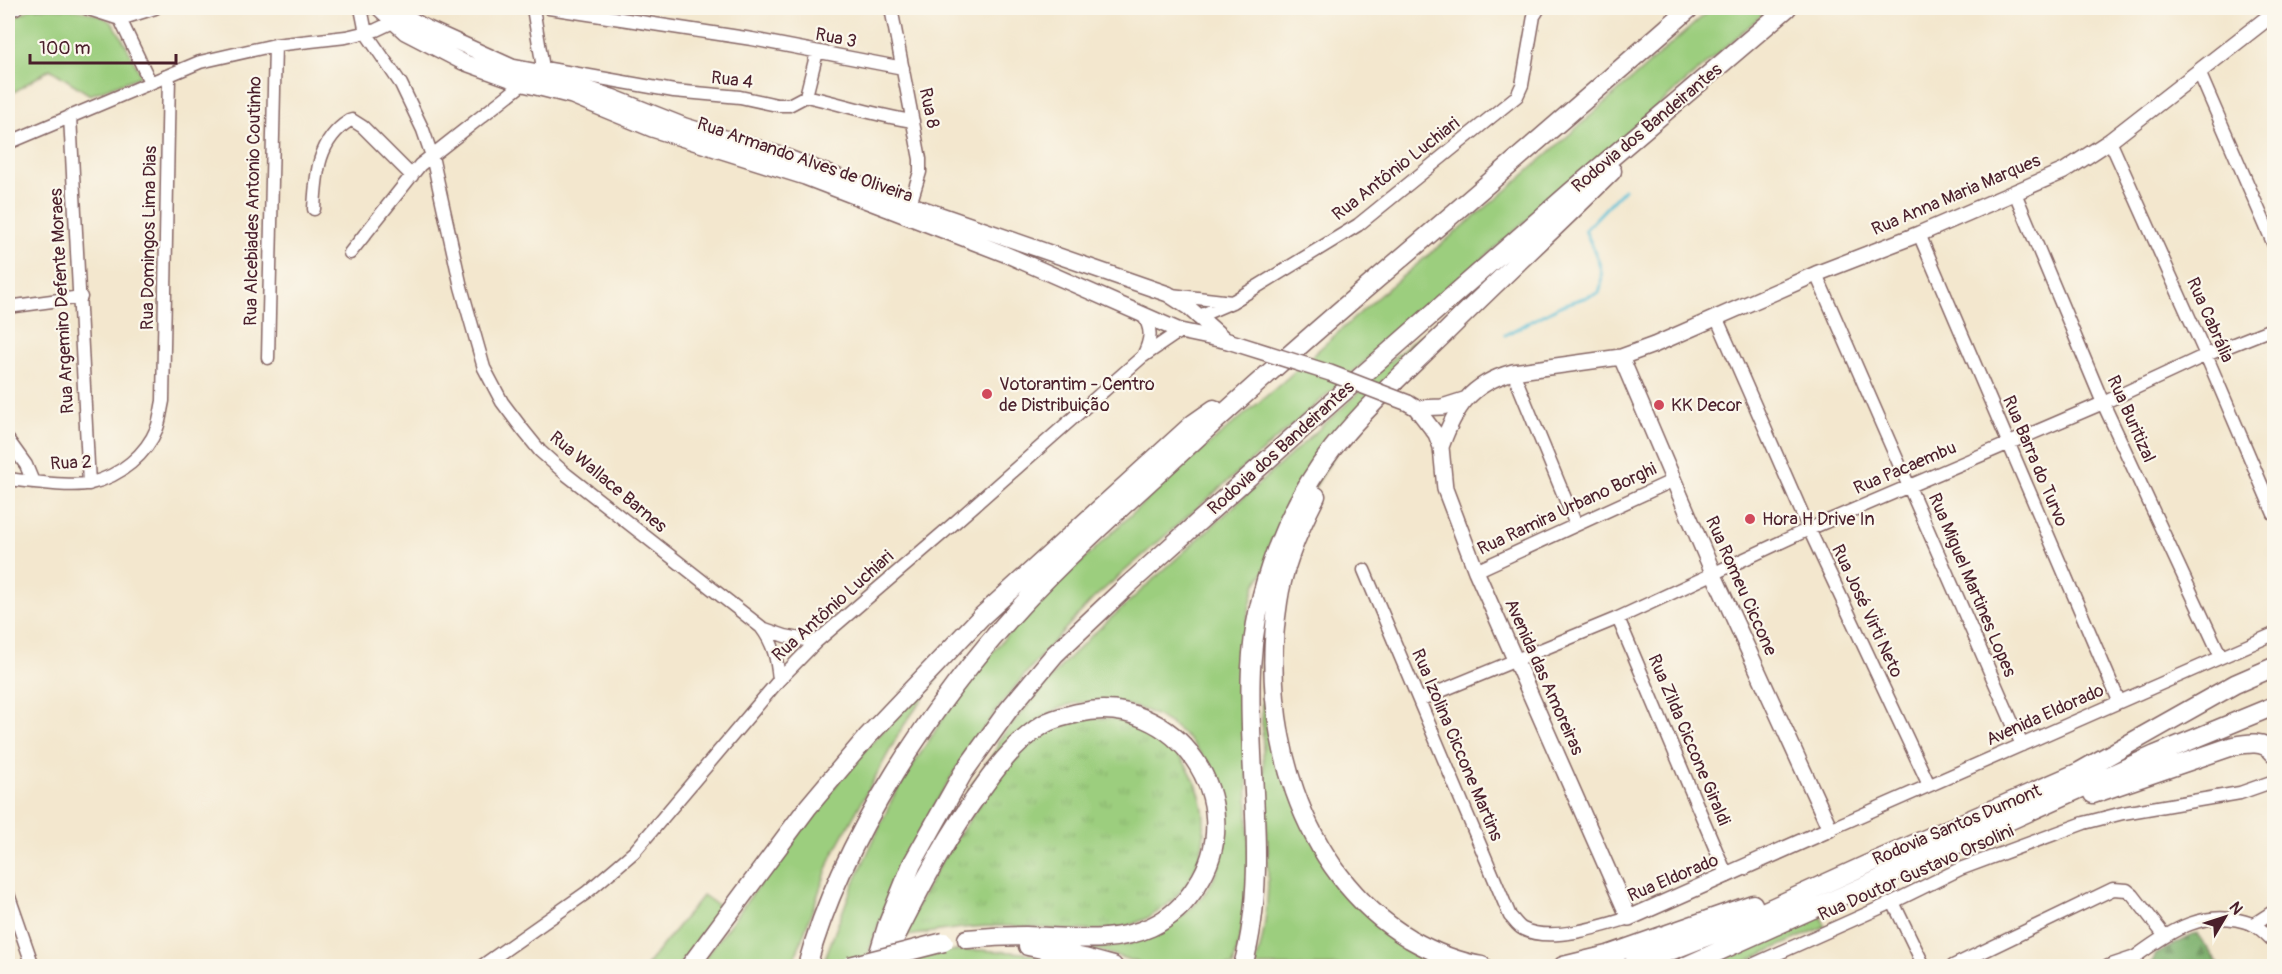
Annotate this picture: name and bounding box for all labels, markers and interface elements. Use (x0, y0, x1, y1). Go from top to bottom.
street label: Rua 3 (813, 23, 859, 53)
scale bar (30, 27, 176, 65)
text: 100 m (39, 37, 91, 60)
street label: Rodovia dos Bandeirantes (1567, 58, 1727, 198)
street label: Rua 4 (710, 66, 755, 94)
street label: Rua Alcebiades Antonio Coutinho (239, 76, 267, 326)
street label: Rua 8 (914, 86, 944, 130)
street label: Rua Armando Alves de Oliveira (694, 112, 916, 208)
street label: Rua Antônio Luchiari (1328, 112, 1464, 226)
street label: Rua Domingos Lima Dias (136, 146, 162, 330)
street label: Rua Anna Maria Marques (1868, 149, 2044, 241)
street label: Rua Argemiro Defente Moraes (45, 188, 79, 414)
street label: Rua Cabrália (2181, 274, 2239, 366)
street label: Rua Buritizal (2102, 372, 2160, 466)
place label: Votorantim - Centro de Distribuição (999, 373, 1155, 417)
street label: Rodovia dos Bandeirantes (1203, 376, 1359, 520)
marker: Votorantim - Centro de Distribuição (980, 387, 994, 401)
street label: Rua Barra do Turvo (1997, 392, 2073, 530)
place label: KK Decor (1671, 394, 1743, 417)
marker: KK Decor (1652, 398, 1666, 412)
street label: Rua Wallace Barnes (545, 426, 671, 538)
street label: Rua Pacaembu (1850, 436, 1960, 500)
street label: Rua 2 (50, 450, 92, 476)
street label: Rua Ramira Urbano Borghi (1474, 457, 1660, 561)
street label: Rua Miguel Martines Lopes (1923, 490, 2021, 680)
place label: Hora H Drive In (1762, 508, 1875, 531)
marker: Hora H Drive In (1743, 512, 1757, 526)
street label: Rua Romeu Ciccone (1700, 513, 1782, 659)
street label: Rua José Virti Neto (1826, 541, 1908, 682)
street label: Rua Antônio Luchiari (767, 545, 899, 667)
street label: Avenida das Amoreiras (1499, 595, 1589, 759)
street label: Rua Izolina Ciccone Martins (1406, 645, 1508, 845)
street label: Rua Zilda Ciccone Giraldi (1642, 651, 1736, 829)
street label: Avenida Eldorado (1983, 679, 2108, 751)
street label: Rodovia Santos Dumont (1869, 779, 2046, 871)
street label: Rua Doutor Gustavo Orsolini (1815, 819, 2017, 927)
street label: Rua Eldorado (1624, 848, 1722, 907)
north arrow (2195, 887, 2255, 947)
text: N (2225, 898, 2247, 919)

